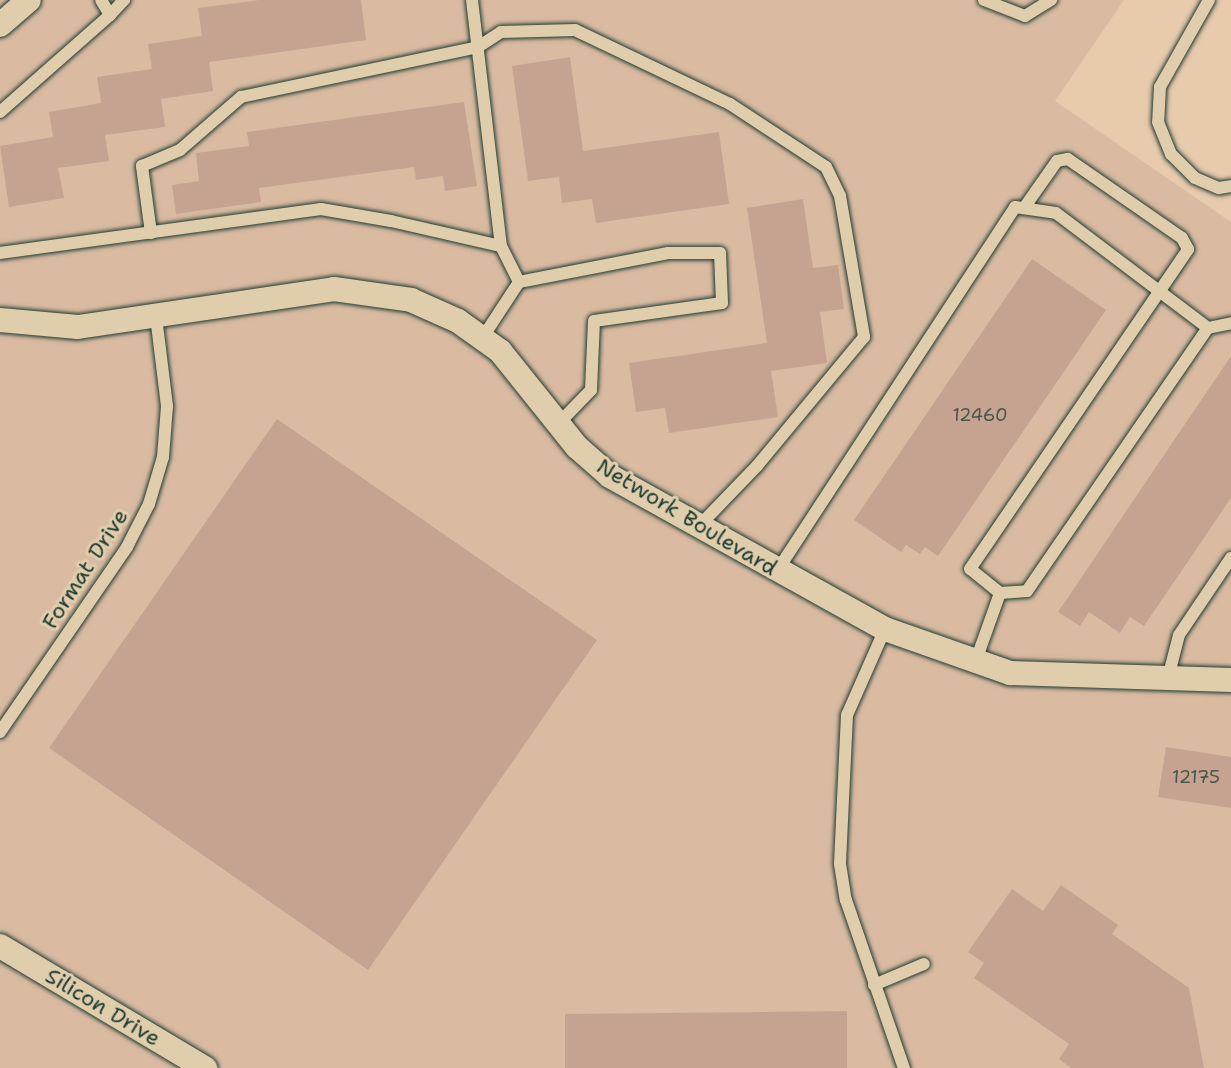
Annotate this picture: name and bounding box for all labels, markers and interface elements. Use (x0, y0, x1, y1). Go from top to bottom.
house number: 12460 (952, 404, 1008, 426)
street label: Network Boulevard (592, 453, 782, 581)
street label: Format Drive (36, 504, 134, 634)
house number: 12175 (1172, 766, 1220, 788)
street label: Silicon Drive (41, 962, 165, 1052)

